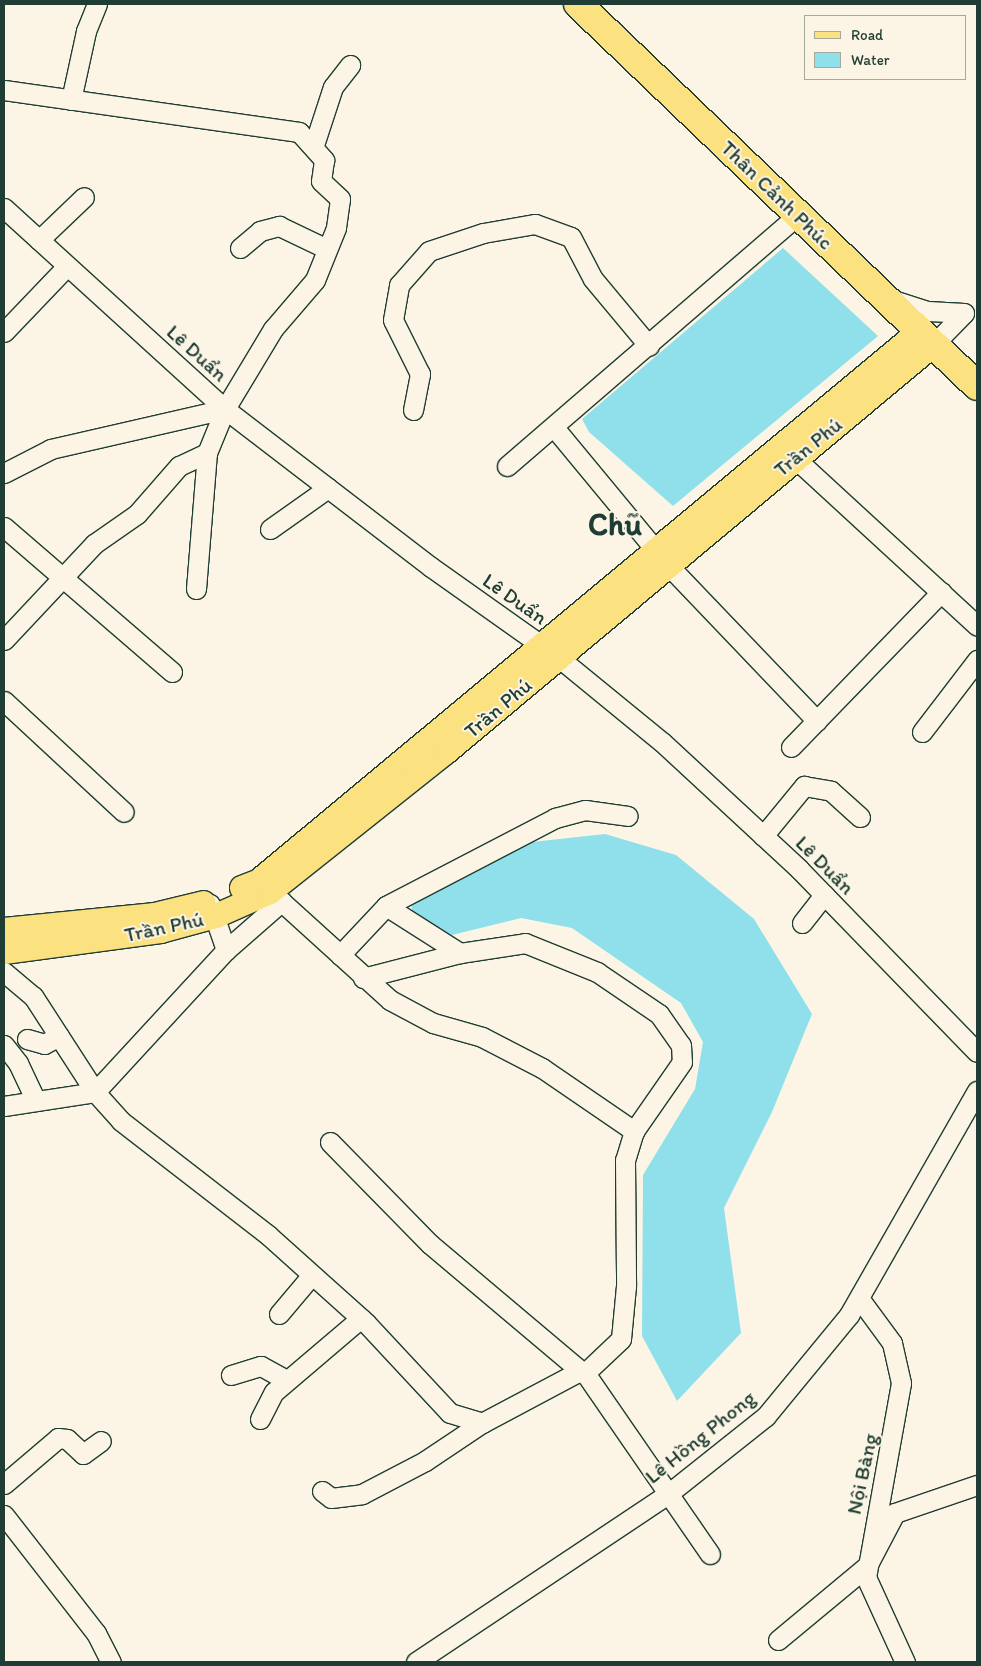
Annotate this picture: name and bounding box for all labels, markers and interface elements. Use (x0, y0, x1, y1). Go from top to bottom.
legend (804, 15, 966, 80)
text: Road (851, 26, 883, 44)
text: Water (851, 51, 889, 69)
street label: Thân Cảnh Phúc (716, 135, 838, 255)
street label: Lê Duẩn (161, 319, 233, 387)
street label: Trần Phú (769, 412, 847, 482)
district label: Chũ (588, 506, 642, 544)
street label: Lê Duẩn (478, 568, 552, 630)
street label: Trần Phú (459, 672, 537, 744)
street label: Lê Duẩn (790, 830, 860, 900)
street label: Trần Phú (122, 906, 206, 948)
street label: Lê Hồng Phong (640, 1385, 760, 1489)
street label: Nội Bàng (841, 1431, 883, 1517)

